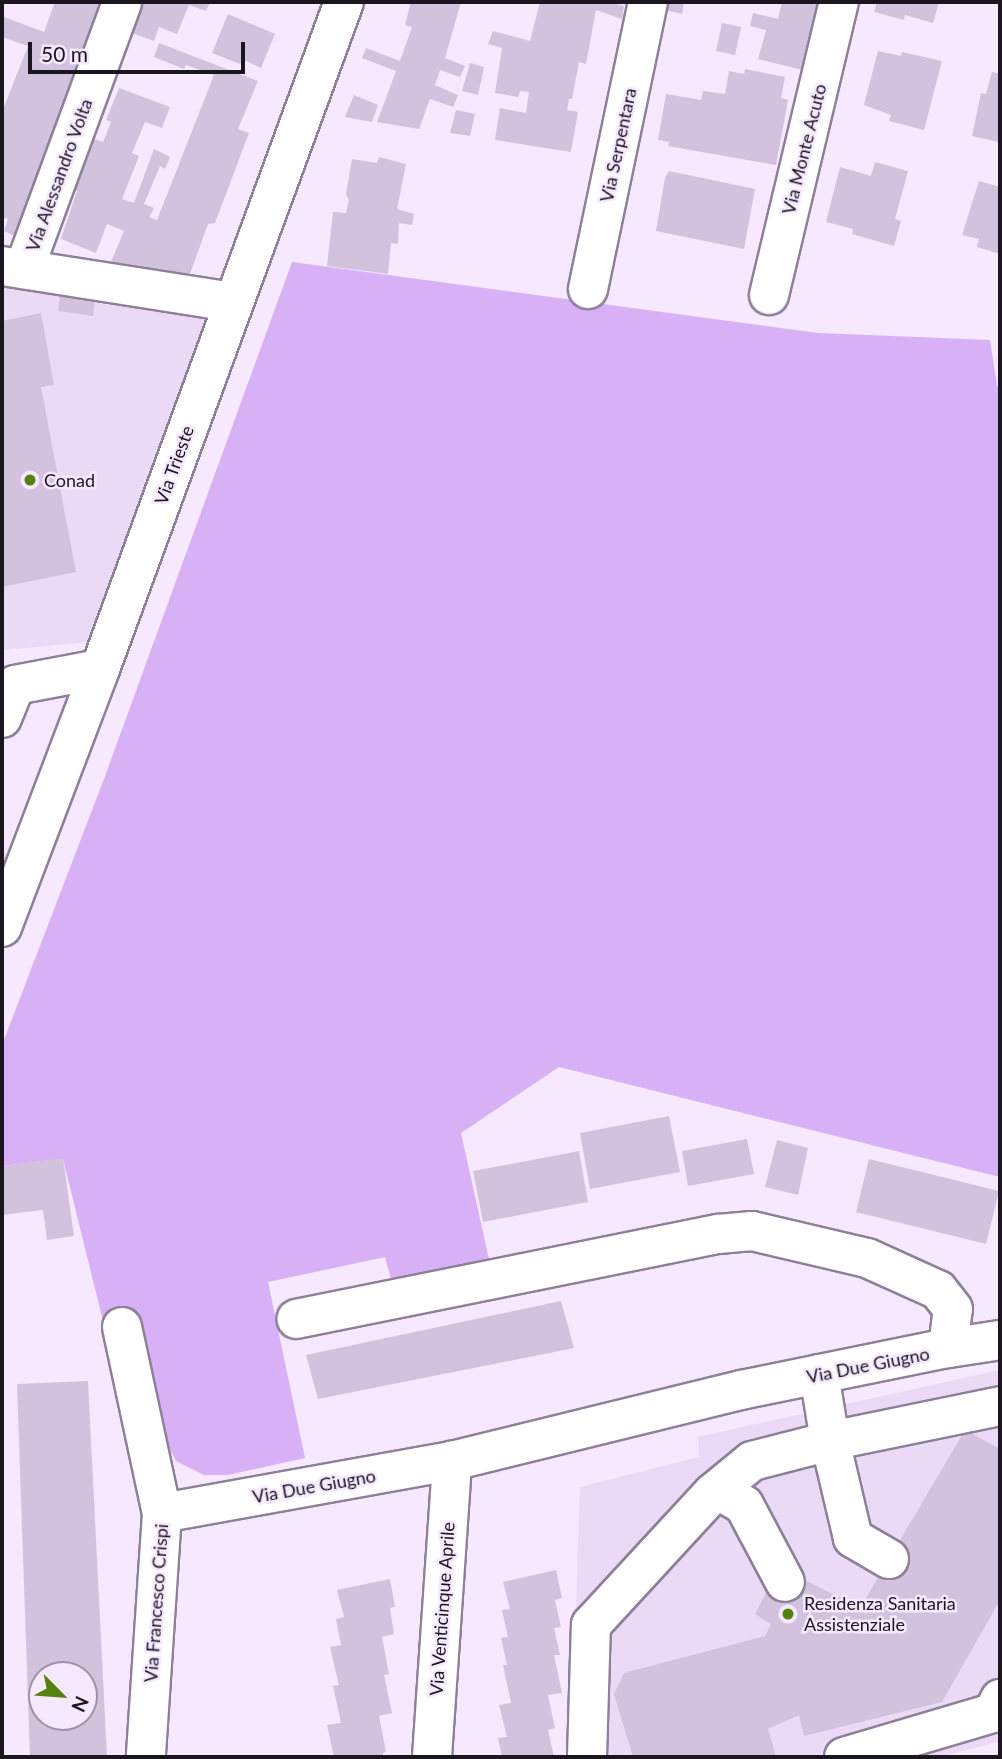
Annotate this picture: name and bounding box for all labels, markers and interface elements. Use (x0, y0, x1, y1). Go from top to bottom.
scale bar (32, 28, 248, 72)
text: 50 m (41, 41, 88, 66)
street label: Via Monte Acuto (777, 81, 831, 217)
street label: Via Serpentara (595, 86, 641, 204)
street label: Via Alessandro Volta (21, 95, 97, 255)
street label: Via Trieste (150, 422, 198, 508)
place label: Conad (44, 469, 95, 491)
marker: Conad (22, 472, 38, 488)
street label: Via Due Giugno (805, 1342, 931, 1388)
street label: Via Due Giugno (251, 1465, 377, 1507)
street label: Via Venticinque Aprile (425, 1521, 459, 1697)
street label: Via Francesco Crispi (140, 1523, 172, 1683)
place label: Residenza Sanitaria Assistenziale (804, 1593, 956, 1636)
marker: Residenza Sanitaria Assistenziale (778, 1604, 798, 1624)
north arrow (28, 1661, 98, 1731)
text: N (67, 1693, 94, 1716)

